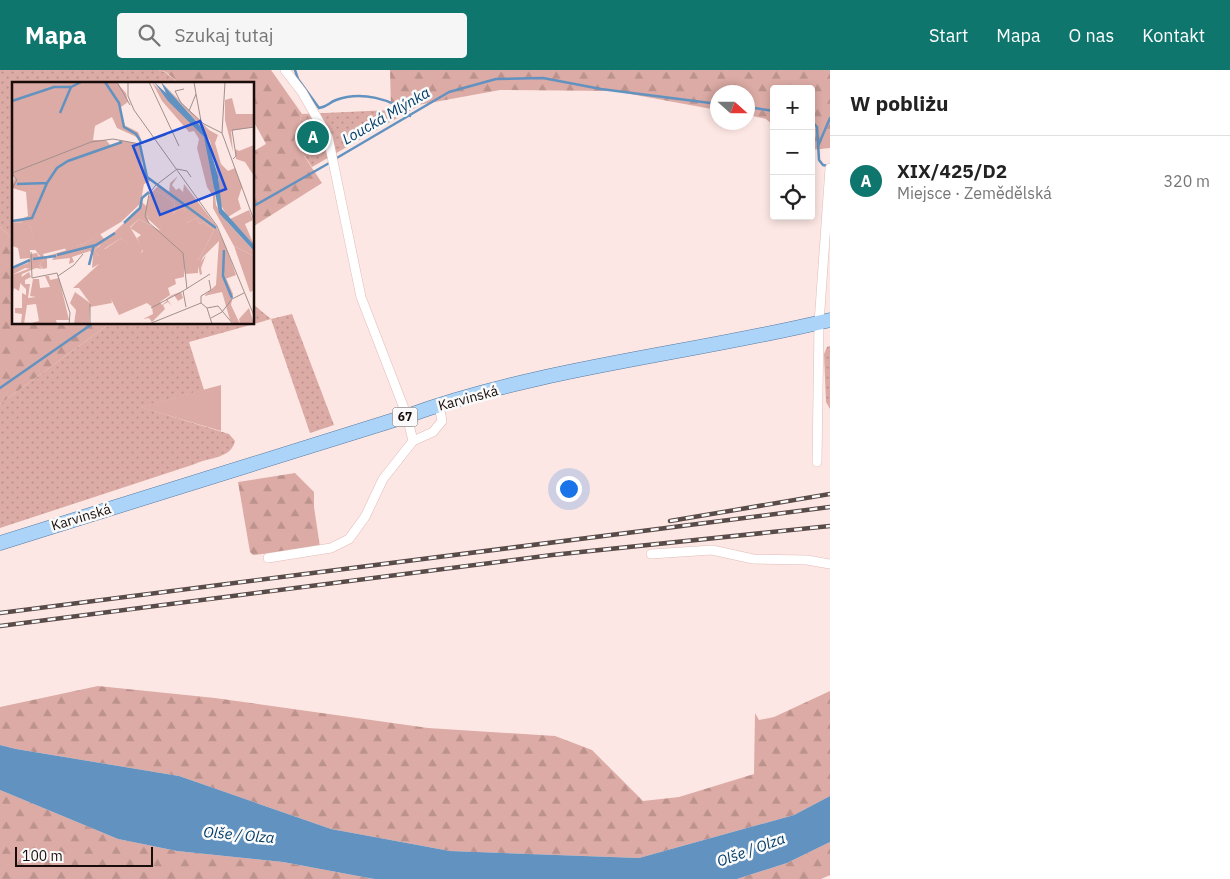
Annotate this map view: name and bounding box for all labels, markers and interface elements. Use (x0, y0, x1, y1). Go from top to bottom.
search box (117, 13, 467, 58)
text: Mapa (25, 19, 87, 51)
icon: search (135, 21, 163, 49)
text: Szukaj tutaj (175, 23, 274, 47)
text: Start (929, 24, 968, 47)
text: Mapa (996, 24, 1041, 47)
text: O nas (1069, 24, 1114, 47)
text: Kontakt (1142, 24, 1205, 47)
inset map (12, 82, 255, 325)
water label: Loucká Mlýnka (338, 83, 433, 148)
north arrow (710, 85, 755, 130)
map controls (770, 85, 815, 220)
button: + (770, 85, 815, 130)
text: W pobliżu (850, 89, 949, 117)
pin: A (297, 118, 329, 156)
button: − (770, 130, 815, 175)
text: XIX/425/D2 (897, 159, 1007, 183)
text: A (861, 171, 871, 191)
text: 320 m (1163, 171, 1210, 191)
button: locate (770, 175, 815, 220)
text: Miejsce · Zemědělská (897, 183, 1052, 203)
street label: Karvinská (436, 381, 500, 415)
road number: 67 (392, 408, 418, 427)
your location (556, 476, 582, 502)
street label: Karvinská (49, 499, 113, 535)
water label: Olše / Olza (203, 822, 276, 847)
water label: Olše / Olza (714, 828, 788, 871)
scale bar (15, 844, 152, 867)
text: 100 m (22, 847, 63, 865)

